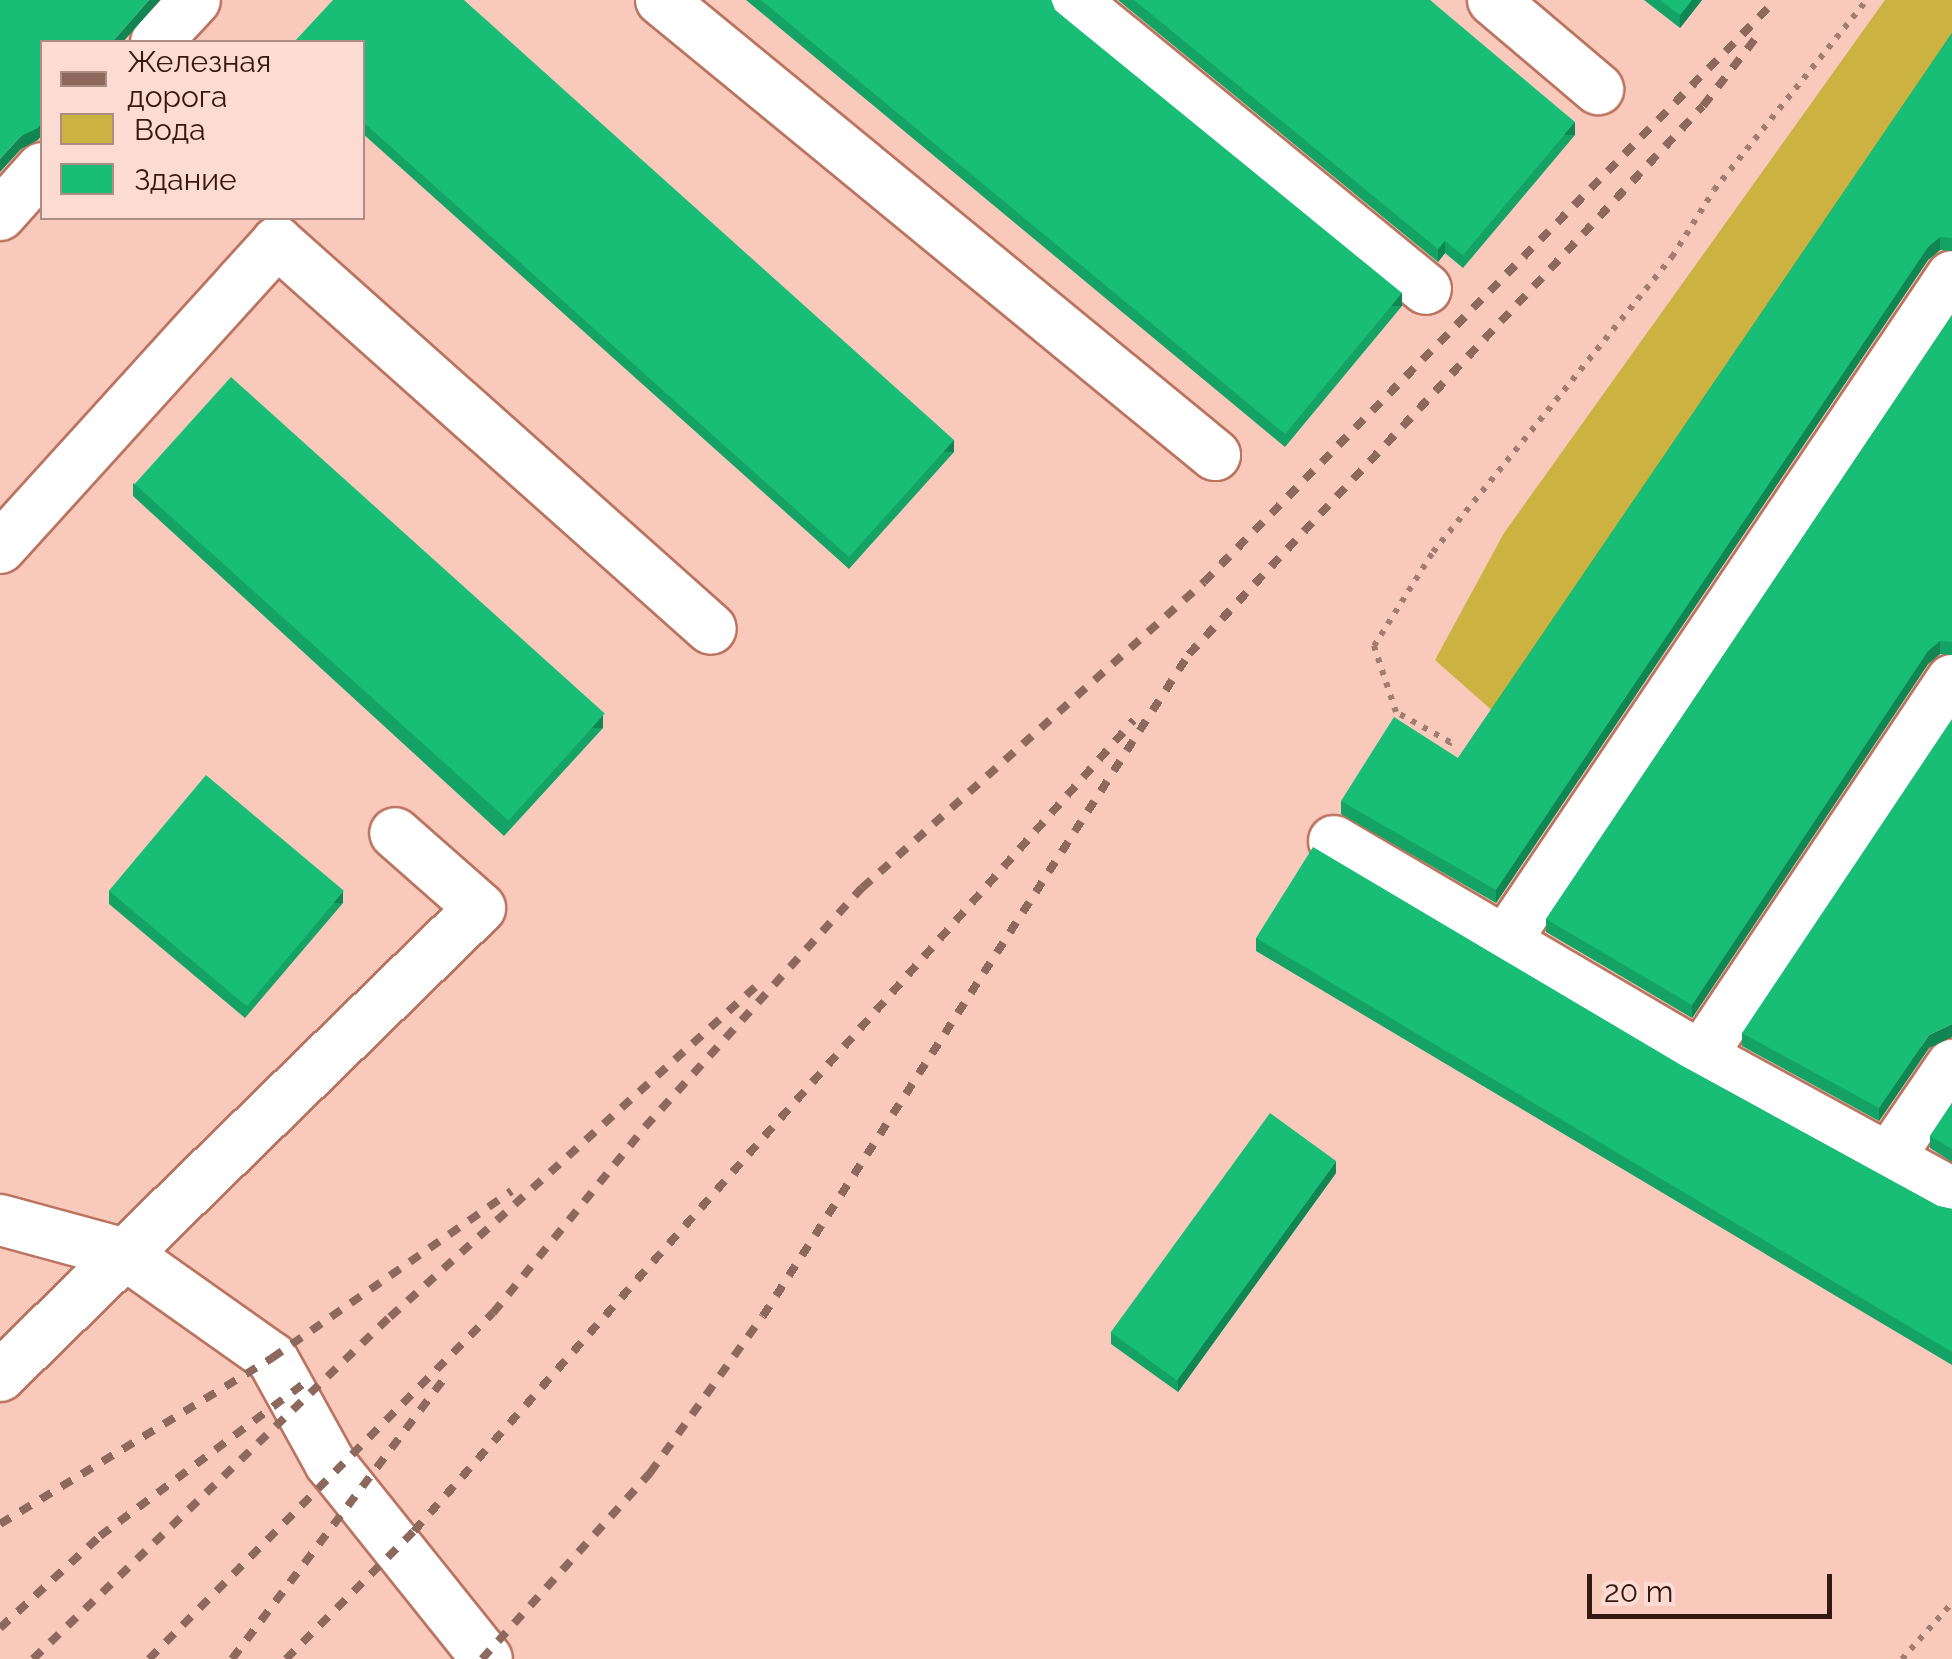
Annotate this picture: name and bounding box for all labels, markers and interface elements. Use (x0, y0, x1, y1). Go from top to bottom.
legend (40, 40, 365, 220)
text: Железная дорога (127, 44, 271, 114)
text: Вода (134, 112, 206, 147)
text: Здание (134, 162, 237, 197)
scale bar (1592, 1554, 1837, 1616)
text: 20 m (1604, 1574, 1673, 1609)

